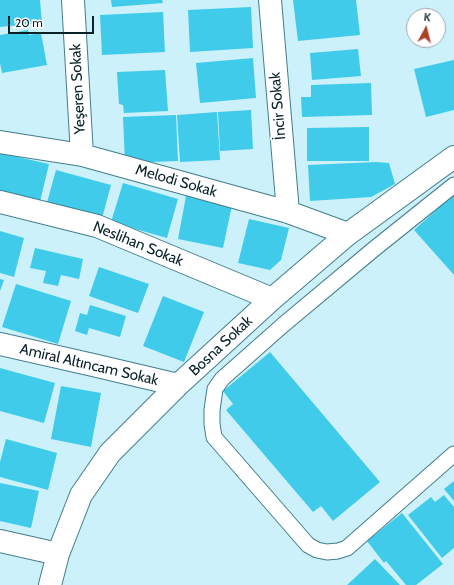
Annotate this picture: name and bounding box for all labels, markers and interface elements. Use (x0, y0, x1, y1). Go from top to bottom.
scale bar (10, 8, 96, 34)
north arrow (406, 8, 446, 48)
text: K (423, 10, 432, 24)
text: 20 m (15, 15, 43, 30)
street label: Yeşeren Sokak (67, 43, 89, 135)
street label: İncir Sokak (266, 71, 290, 141)
street label: Melodi Sokak (133, 161, 219, 201)
street label: Neslihan Sokak (90, 218, 186, 270)
street label: Bosna Sokak (186, 312, 256, 380)
street label: Amiral Altıncam Sokak (18, 340, 160, 390)

